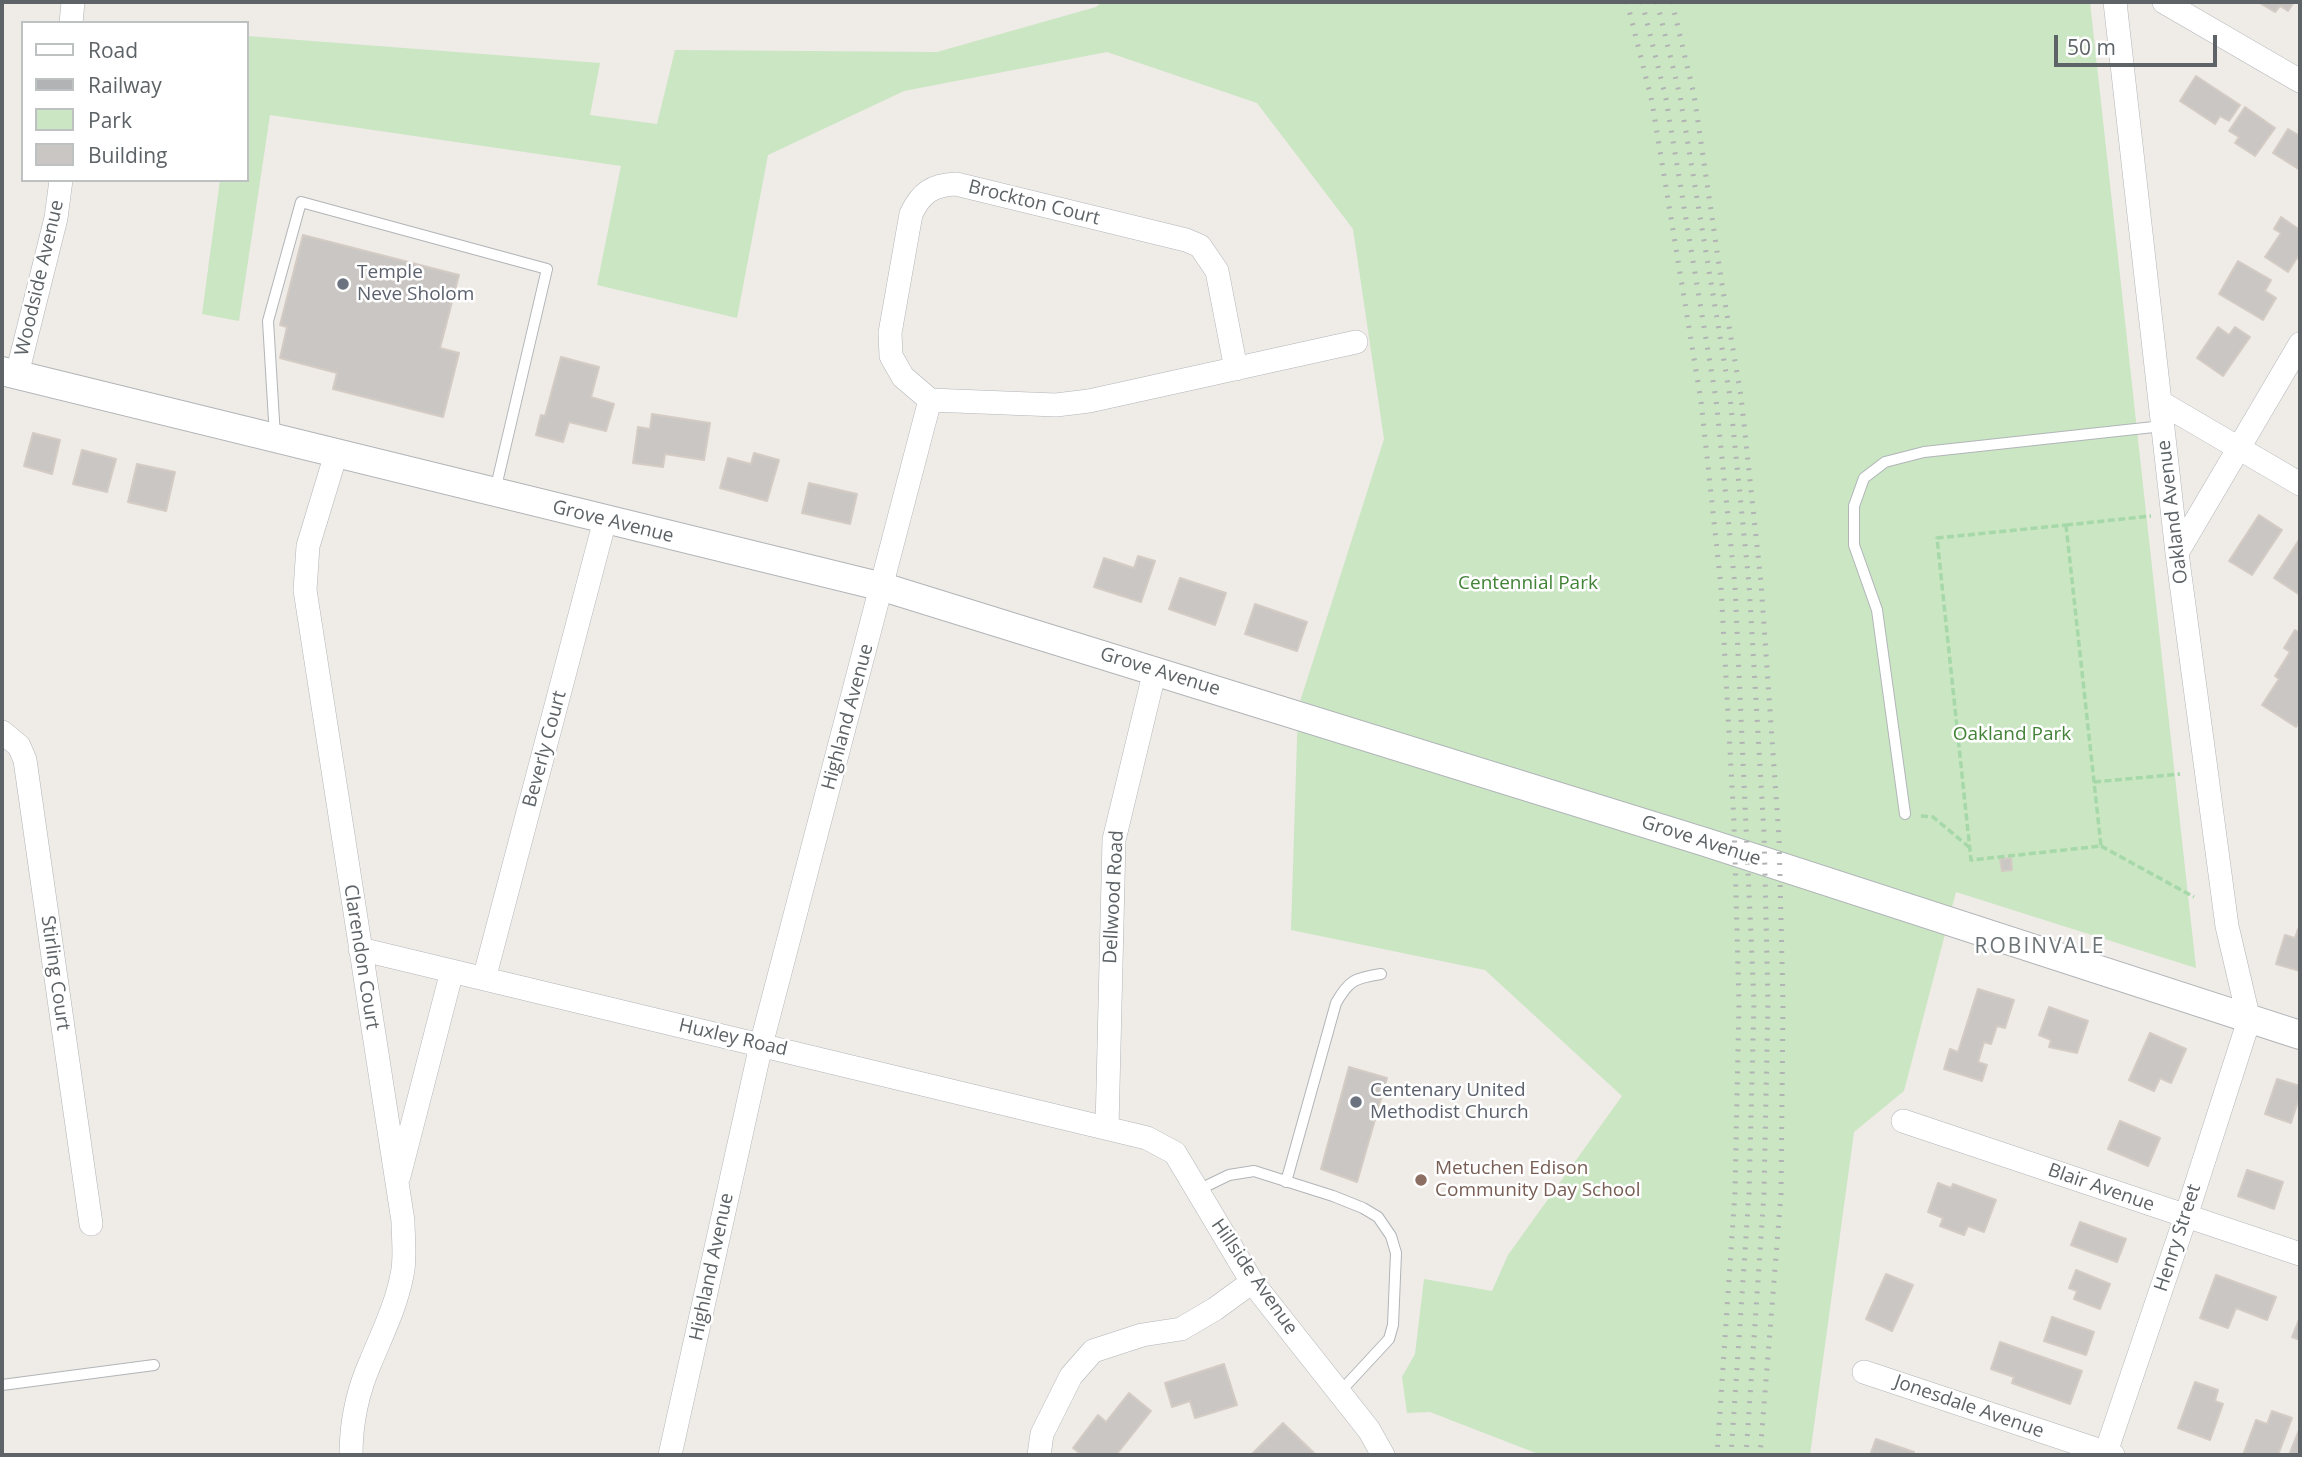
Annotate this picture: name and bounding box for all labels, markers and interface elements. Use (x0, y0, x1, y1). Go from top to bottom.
legend (21, 21, 248, 182)
scale bar (2057, 21, 2220, 65)
text: 50 m (2067, 33, 2116, 61)
text: Road (88, 36, 138, 64)
text: Railway (88, 71, 162, 99)
text: Park (88, 106, 132, 134)
text: Building (88, 141, 167, 169)
street label: Brockton Court (966, 176, 1102, 230)
street label: Woodside Avenue (11, 198, 69, 358)
place label: Temple Neve Sholom (357, 262, 474, 306)
marker: Temple Neve Sholom (335, 276, 351, 292)
street label: Oakland Avenue (2153, 439, 2193, 585)
street label: Grove Avenue (550, 496, 676, 548)
park label: Centennial Park (1458, 573, 1598, 595)
street label: Highland Avenue (818, 641, 878, 793)
street label: Grove Avenue (1097, 643, 1223, 701)
street label: Beverly Court (518, 688, 572, 810)
park label: Oakland Park (1953, 724, 2071, 746)
street label: Grove Avenue (1638, 811, 1764, 871)
street label: Dellwood Road (1099, 830, 1129, 964)
street label: Clarendon Court (338, 883, 384, 1031)
street label: Stirling Court (36, 914, 74, 1032)
district label: ROBINVALE (1976, 934, 2104, 960)
street label: Huxley Road (676, 1014, 790, 1062)
place label: Centenary United Methodist Church (1370, 1080, 1529, 1124)
marker: Centenary United Methodist Church (1348, 1094, 1364, 1110)
place label: Metuchen Edison Community Day School (1435, 1158, 1641, 1202)
street label: Blair Avenue (2045, 1159, 2157, 1217)
marker: Metuchen Edison Community Day School (1413, 1172, 1429, 1188)
street label: Henry Street (2150, 1181, 2206, 1295)
street label: Highland Avenue (685, 1191, 739, 1343)
street label: Hillside Avenue (1206, 1215, 1302, 1339)
street label: Jonesdale Avenue (1891, 1371, 2047, 1443)

